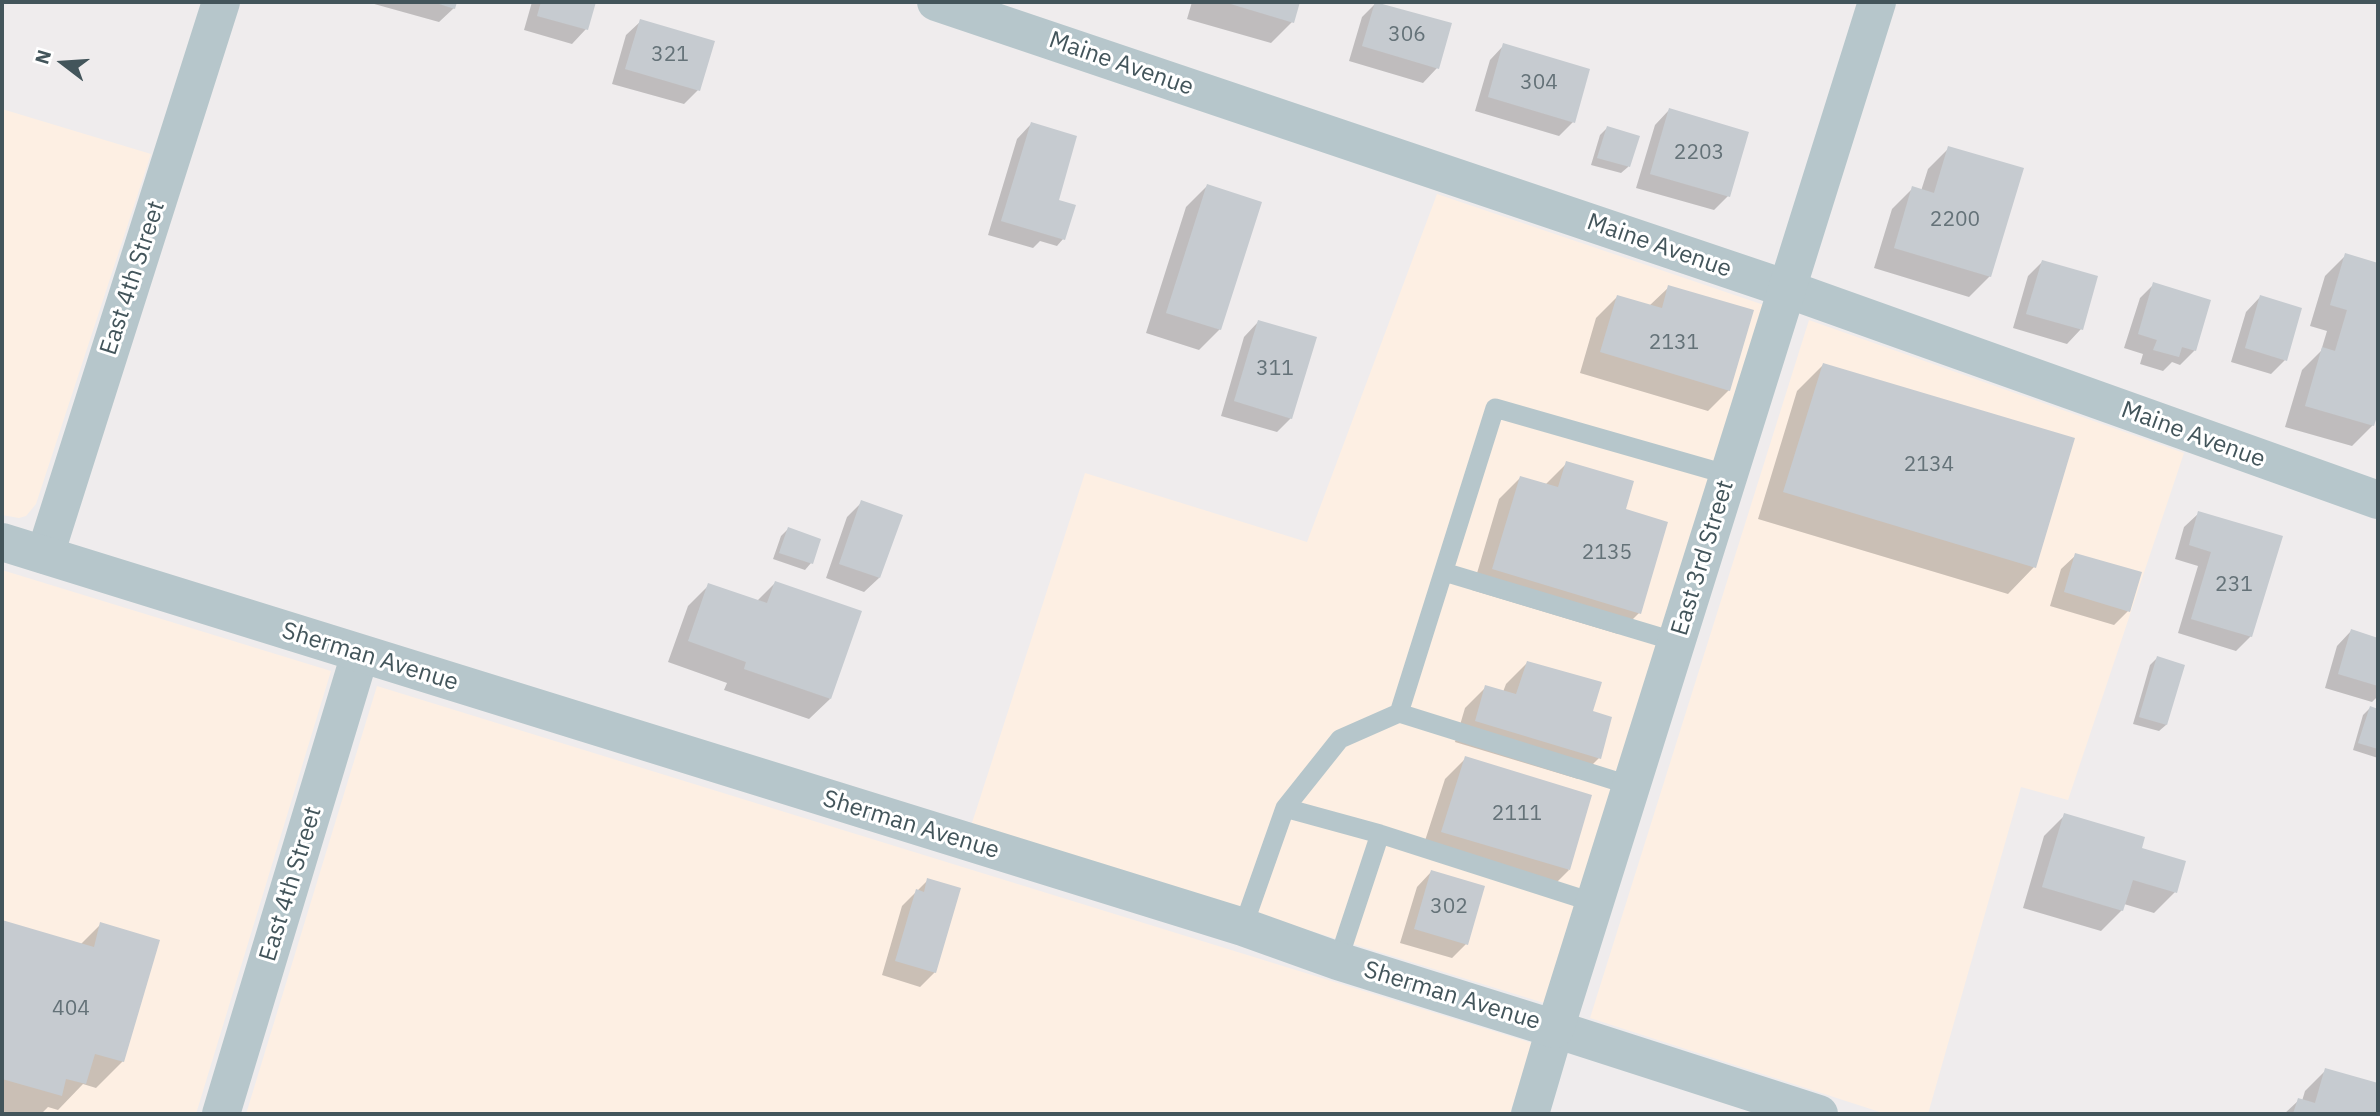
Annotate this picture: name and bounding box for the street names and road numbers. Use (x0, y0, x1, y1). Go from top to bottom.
street label: Maine Avenue (1045, 26, 1197, 102)
street label: East 4th Street (95, 197, 171, 359)
street label: Maine Avenue (1583, 208, 1735, 284)
street label: Maine Avenue (2117, 396, 2269, 474)
street label: East 3rd Street (1666, 477, 1740, 639)
street label: Sherman Avenue (278, 617, 462, 697)
street label: Sherman Avenue (819, 785, 1003, 865)
street label: East 4th Street (254, 803, 328, 965)
street label: Sherman Avenue (1360, 956, 1544, 1036)

